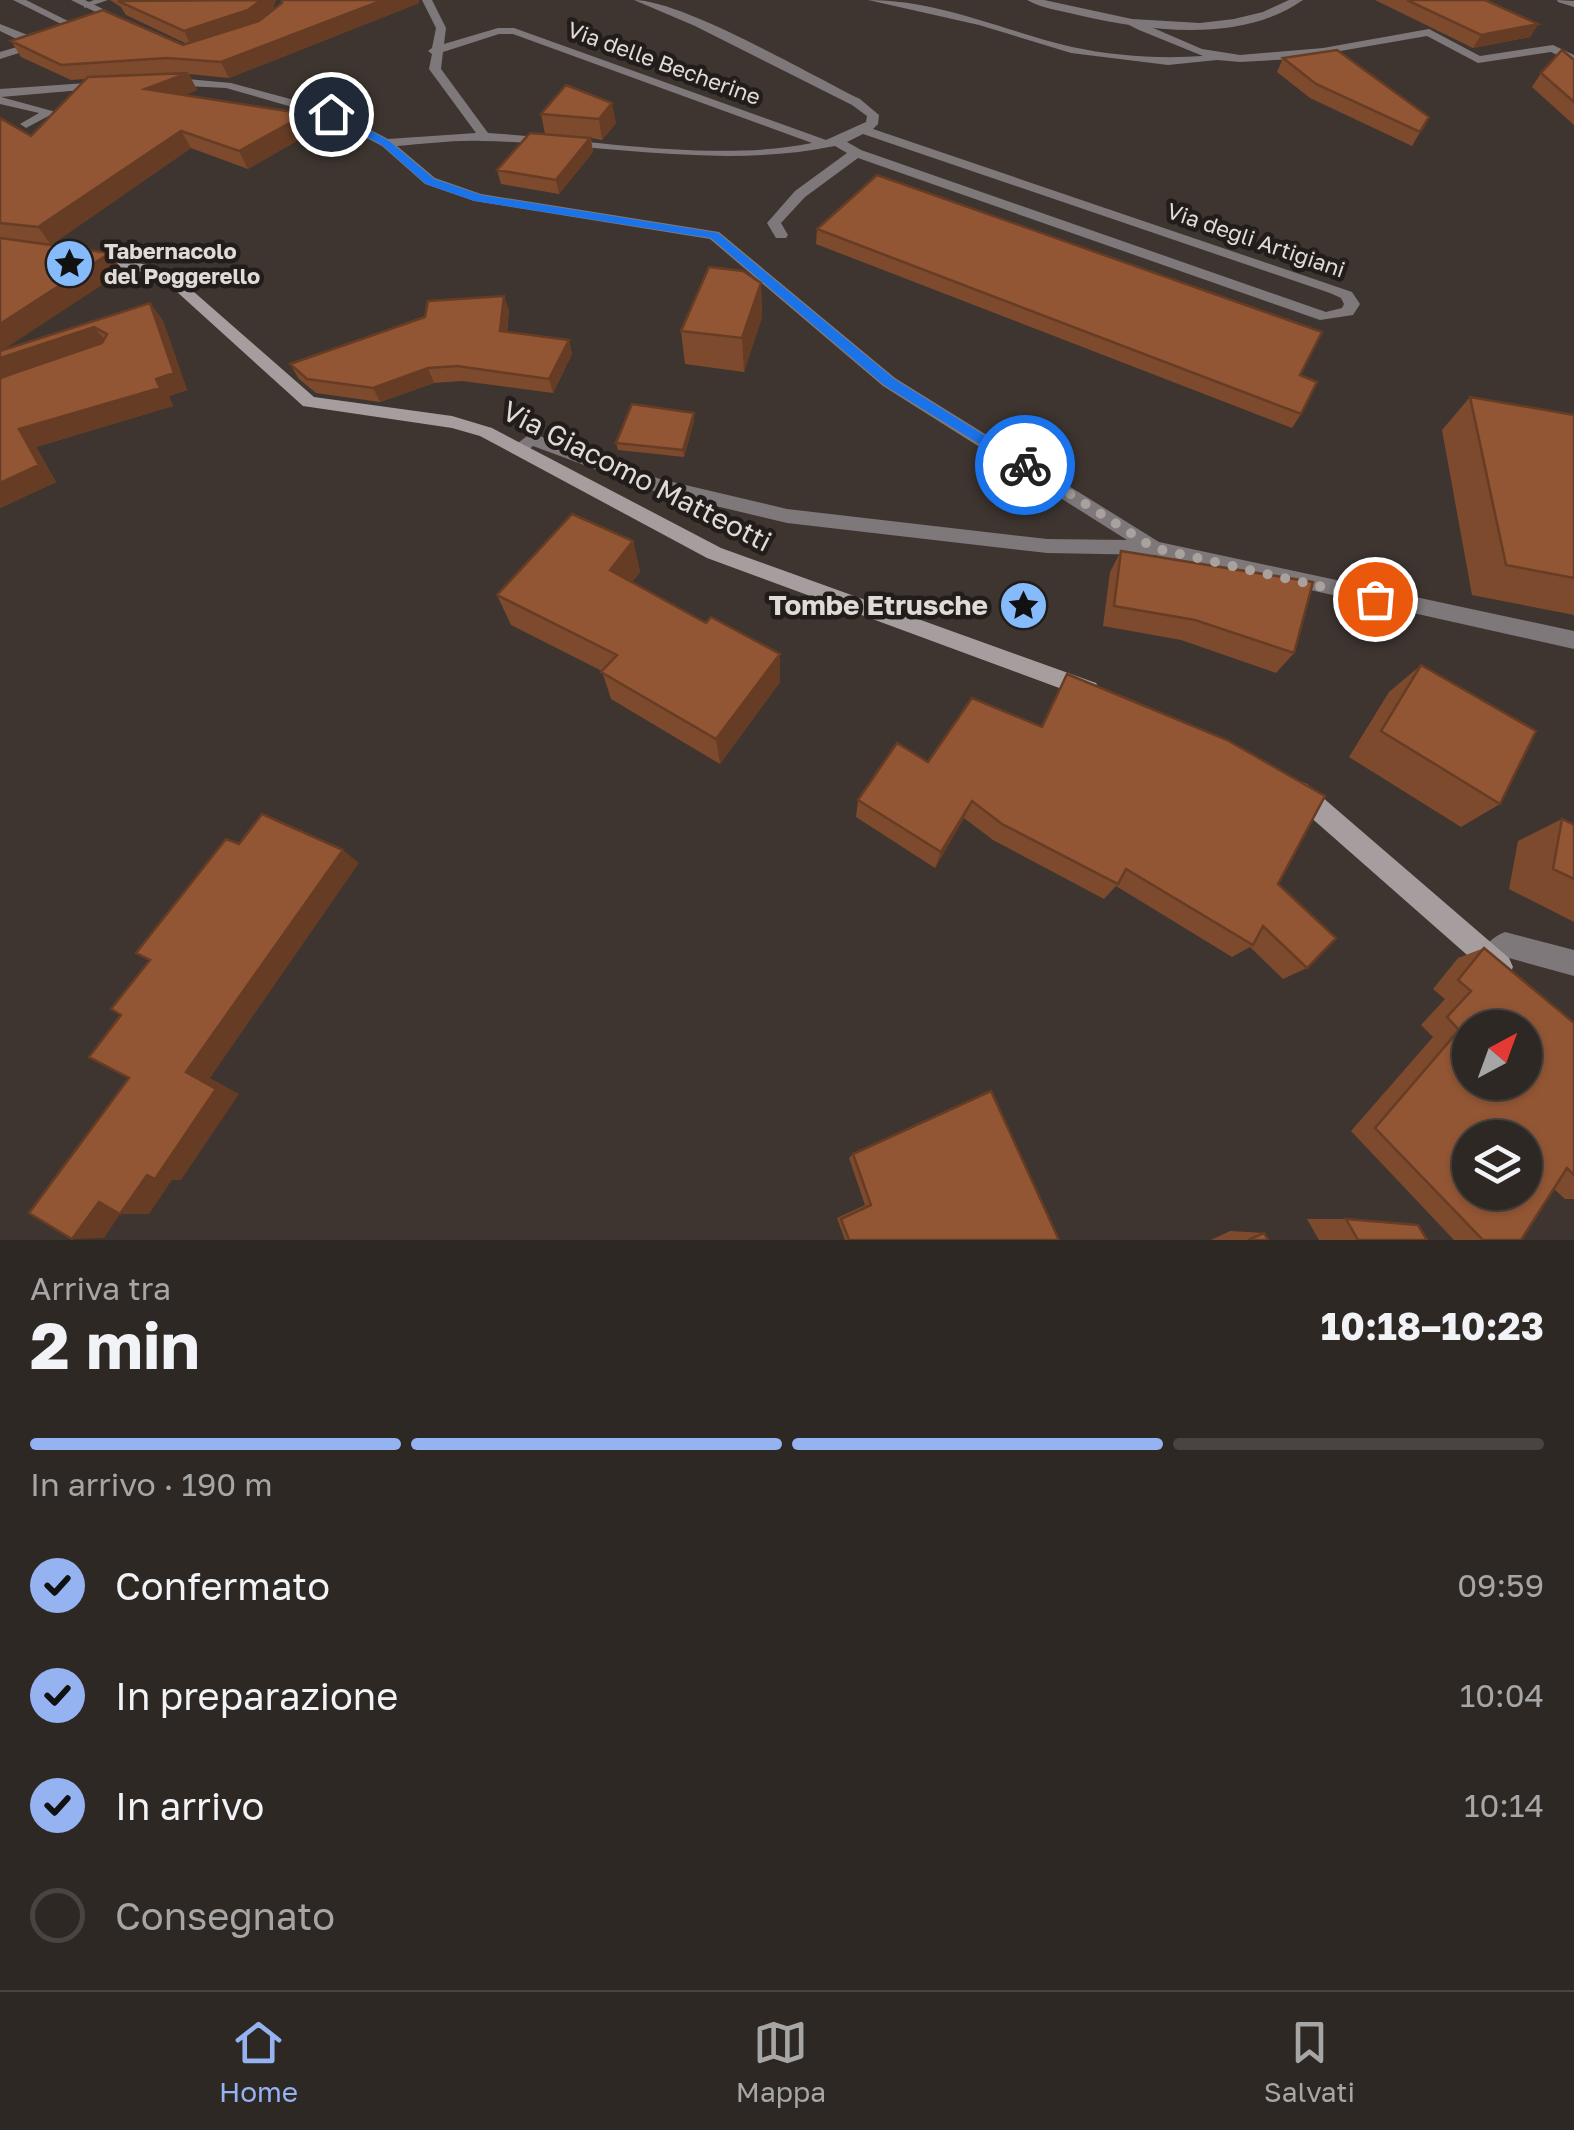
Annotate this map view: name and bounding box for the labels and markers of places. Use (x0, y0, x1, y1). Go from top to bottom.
pin (289, 72, 374, 157)
place label: Tabernacolo del Poggerello (104, 237, 260, 289)
place icon: Tabernacolo del Poggerello (43, 238, 95, 290)
pin (1333, 557, 1418, 642)
place icon: Tombe Etrusche (997, 579, 1049, 631)
place label: Tombe Etrusche (769, 588, 988, 621)

